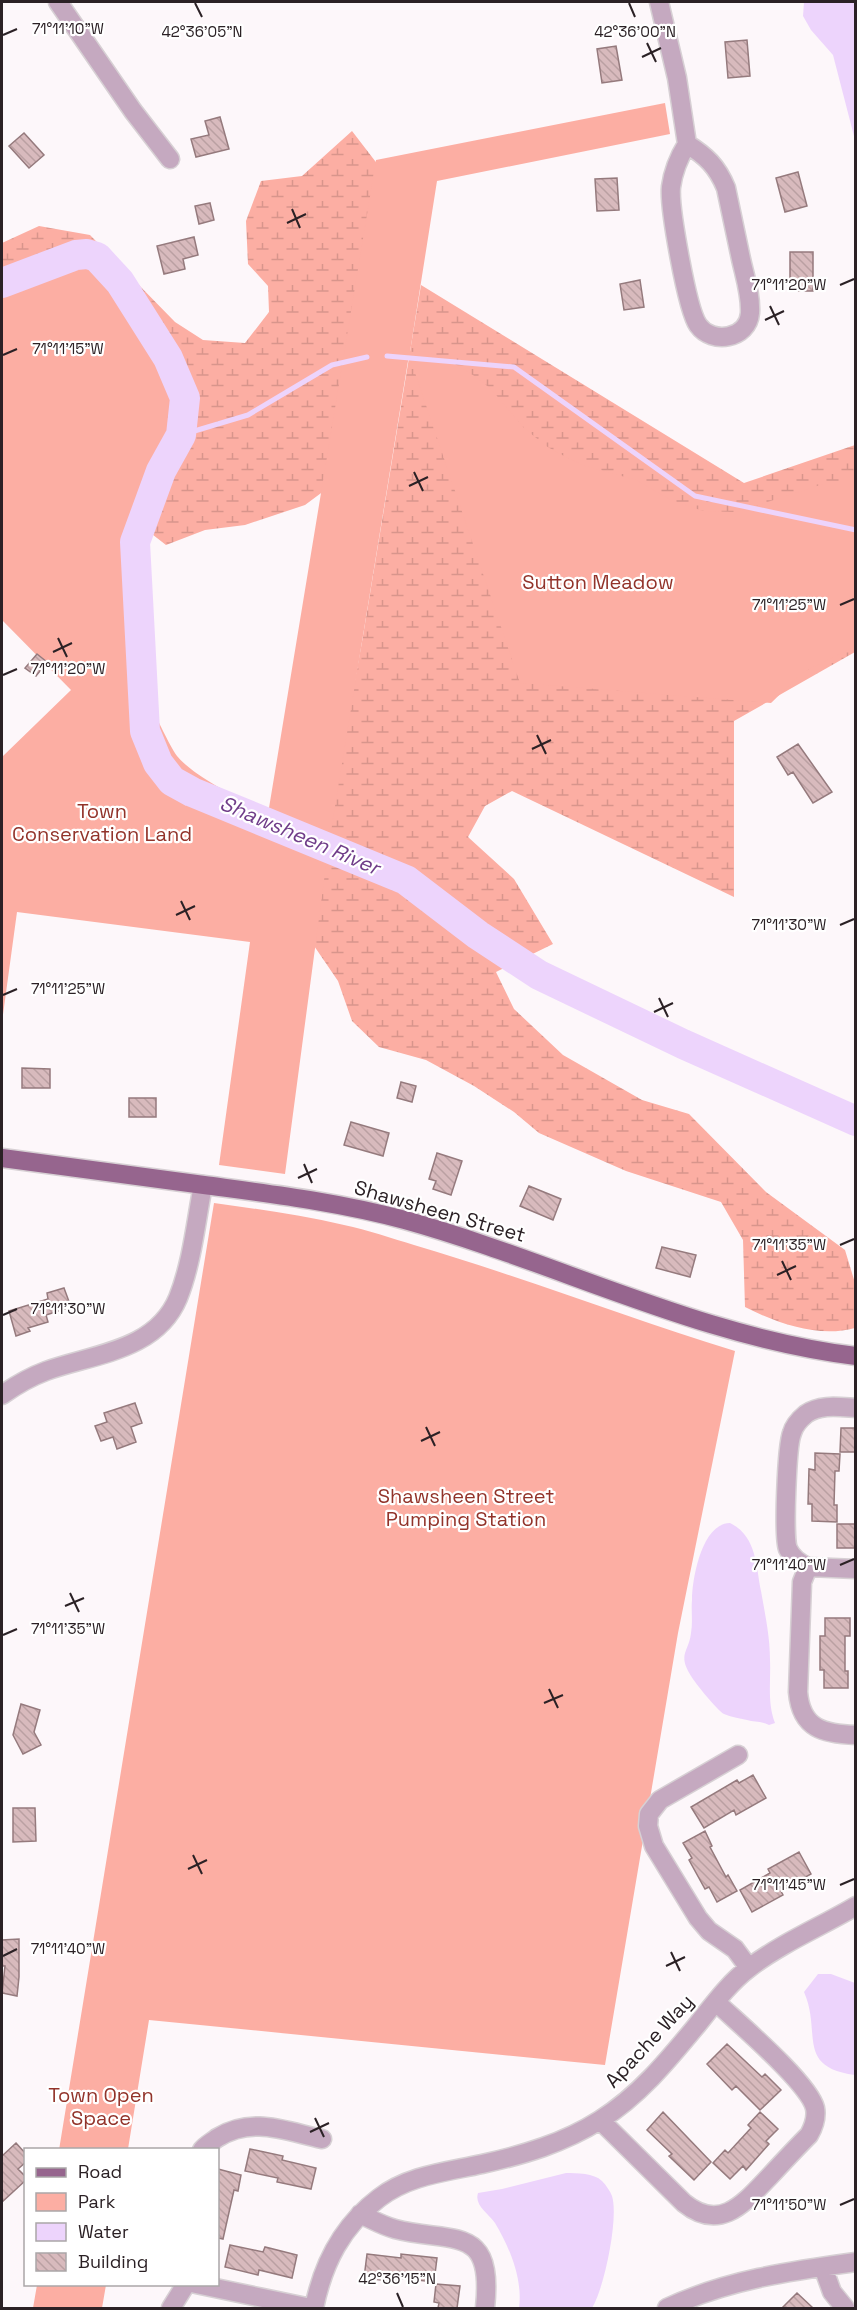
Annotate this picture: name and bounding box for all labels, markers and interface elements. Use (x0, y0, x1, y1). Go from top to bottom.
text: 71°11'10"W (32, 19, 104, 38)
text: 42°36'05"N (161, 22, 243, 41)
text: 42°36'00"N (594, 22, 676, 41)
text: 71°11'20"W (752, 275, 826, 294)
text: 71°11'15"W (32, 339, 104, 358)
park label: Sutton Meadow (522, 569, 674, 595)
text: 71°11'25"W (752, 595, 826, 614)
text: 71°11'20"W (31, 659, 105, 678)
water label: Shawsheen River (216, 789, 386, 882)
park label: Town Conservation Land (12, 798, 192, 847)
text: 71°11'30"W (752, 915, 826, 934)
text: 71°11'25"W (31, 979, 105, 998)
street label: Shawsheen Street (351, 1174, 529, 1248)
text: 71°11'35"W (752, 1235, 826, 1254)
text: 71°11'30"W (31, 1299, 105, 1318)
park label: Shawsheen Street Pumping Station (378, 1483, 554, 1532)
text: 71°11'40"W (752, 1555, 826, 1574)
text: 71°11'35"W (31, 1619, 105, 1638)
text: 71°11'45"W (752, 1875, 826, 1894)
text: 71°11'40"W (31, 1939, 105, 1958)
street label: Apache Way (599, 1989, 699, 2093)
park label: Town Open Space (48, 2082, 154, 2131)
legend (24, 2148, 219, 2286)
text: Road (78, 2160, 122, 2183)
text: Park (78, 2190, 116, 2213)
text: 71°11'50"W (752, 2195, 826, 2214)
text: Water (78, 2220, 129, 2243)
text: Building (78, 2250, 148, 2273)
text: 42°36'15"N (358, 2269, 436, 2288)

